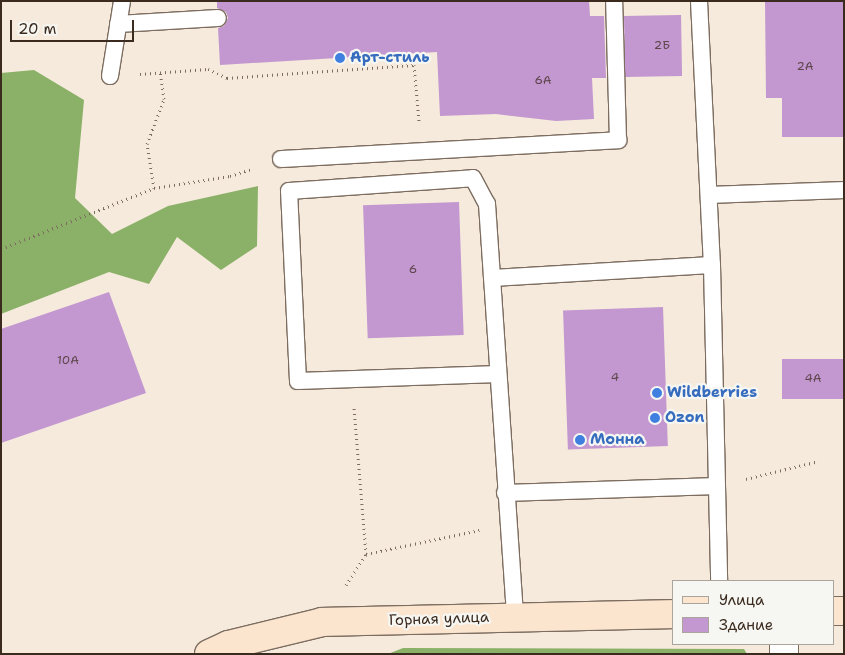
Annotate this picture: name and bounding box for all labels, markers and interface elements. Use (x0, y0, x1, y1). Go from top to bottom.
scale bar (12, 10, 136, 42)
text: 20 m (18, 19, 57, 39)
house number: 2Б (654, 39, 670, 53)
place label: Арт-стиль (350, 49, 430, 67)
marker: Арт-стиль (334, 52, 346, 64)
house number: 2А (796, 60, 814, 74)
house number: 6А (534, 74, 552, 88)
house number: 6 (409, 263, 417, 277)
house number: 10А (57, 354, 79, 368)
house number: 4 (611, 371, 619, 385)
house number: 4А (804, 372, 822, 386)
place label: Wildberries (667, 384, 757, 402)
marker: Wildberries (651, 387, 663, 399)
place label: Ozon (665, 409, 705, 427)
marker: Ozon (649, 412, 661, 424)
place label: Монна (590, 431, 644, 449)
marker: Монна (574, 434, 586, 446)
legend (672, 580, 835, 645)
text: Улица (719, 590, 764, 610)
street label: Горная улица (389, 608, 489, 630)
text: Здание (719, 615, 773, 635)

